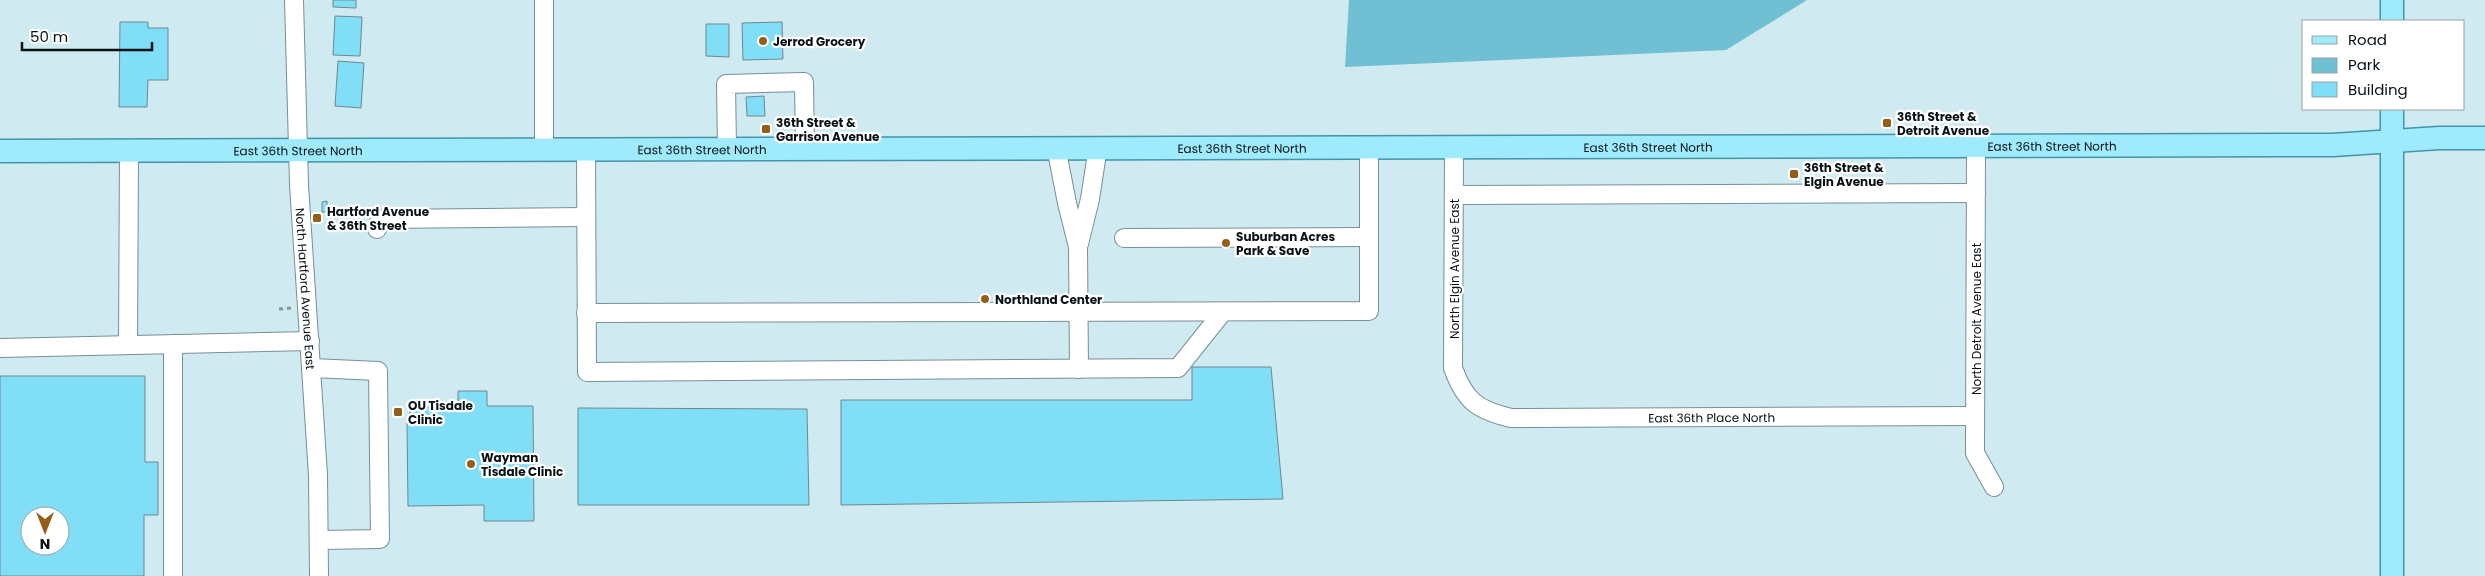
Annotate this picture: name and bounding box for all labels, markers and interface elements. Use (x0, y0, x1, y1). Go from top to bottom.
scale bar (22, 20, 152, 52)
legend (2302, 20, 2465, 110)
text: 50 m (30, 26, 68, 47)
text: Road (2348, 29, 2387, 50)
place label: Jerrod Grocery (773, 33, 866, 50)
marker: Jerrod Grocery (757, 35, 769, 47)
text: Park (2348, 54, 2380, 75)
text: Building (2348, 79, 2408, 100)
place label: 36th Street & Detroit Avenue (1897, 108, 1990, 139)
place label: 36th Street & Garrison Avenue (776, 114, 880, 145)
marker: 36th Street & Detroit Avenue (1881, 117, 1893, 129)
marker: 36th Street & Garrison Avenue (760, 123, 772, 135)
street label: East 36th Street North (1987, 137, 2117, 154)
street label: East 36th Street North (1583, 138, 1713, 155)
street label: East 36th Street North (1177, 139, 1307, 156)
street label: East 36th Street North (637, 141, 767, 158)
street label: East 36th Street North (233, 142, 363, 159)
place label: 36th Street & Elgin Avenue (1804, 159, 1884, 190)
marker: 36th Street & Elgin Avenue (1788, 168, 1800, 180)
street label: North Elgin Avenue East (1446, 199, 1463, 339)
place label: Hartford Avenue & 36th Street (327, 203, 430, 234)
street label: North Hartford Avenue East (292, 207, 320, 370)
marker: Hartford Avenue & 36th Street (311, 212, 323, 224)
place label: Suburban Acres Park & Save (1236, 228, 1335, 259)
marker: Suburban Acres Park & Save (1220, 237, 1232, 249)
street label: North Detroit Avenue East (1968, 243, 1985, 395)
place label: Northland Center (995, 291, 1102, 308)
marker: Northland Center (979, 293, 991, 305)
place label: OU Tisdale Clinic (408, 397, 474, 428)
marker: OU Tisdale Clinic (392, 406, 404, 418)
street label: East 36th Place North (1648, 408, 1775, 426)
place label: Wayman Tisdale Clinic (481, 449, 563, 480)
marker: Wayman Tisdale Clinic (465, 458, 477, 470)
north arrow (20, 506, 70, 556)
text: N (40, 534, 50, 554)

